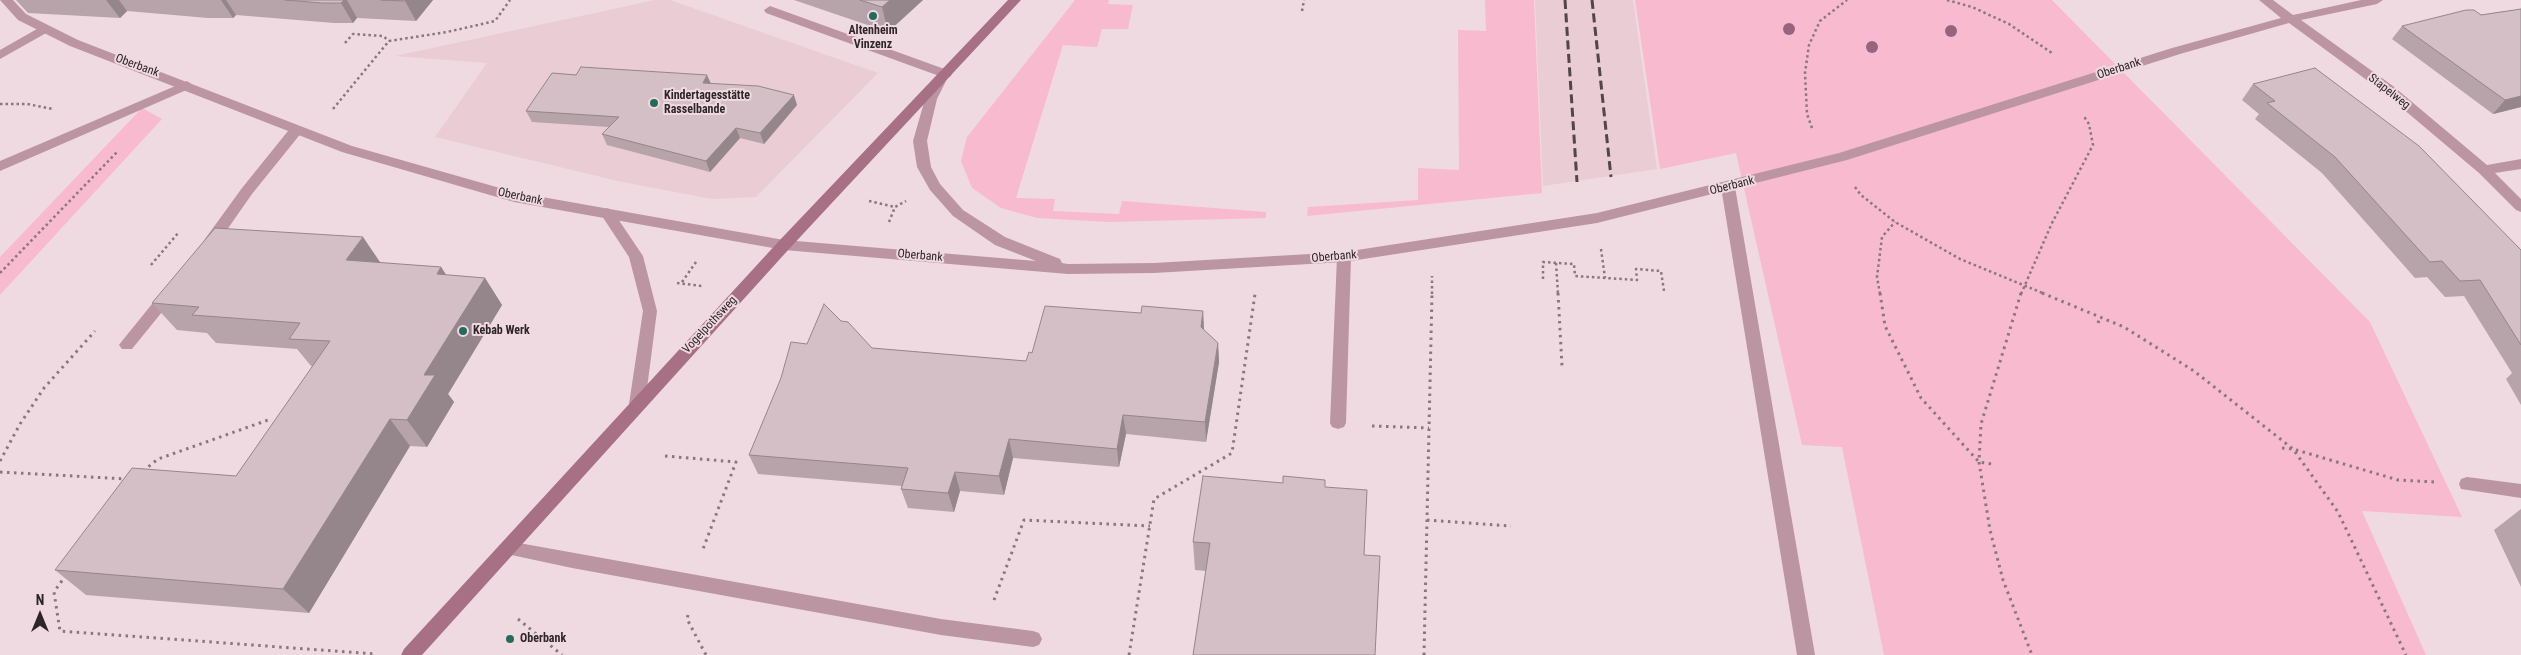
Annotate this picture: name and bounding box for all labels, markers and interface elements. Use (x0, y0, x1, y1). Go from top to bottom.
marker: Altenheim Vinzenz (867, 10, 879, 22)
place label: Altenheim Vinzenz (848, 24, 898, 52)
street label: Oberbank (113, 51, 161, 81)
street label: Oberbank (2095, 55, 2143, 83)
street label: Stapelweg (2365, 71, 2413, 113)
place label: Kindertagesstätte Rasselbande (664, 89, 750, 117)
marker: Kindertagesstätte Rasselbande (648, 97, 660, 109)
street label: Oberbank (1708, 174, 1756, 198)
street label: Oberbank (496, 185, 544, 209)
street label: Oberbank (897, 247, 943, 265)
street label: Oberbank (1311, 248, 1357, 266)
street label: Vogelpothsweg (680, 293, 740, 357)
place label: Kebab Werk (473, 324, 530, 338)
marker: Kebab Werk (457, 325, 469, 337)
north arrow (15, 590, 65, 640)
text: N (36, 592, 44, 608)
place label: Oberbank (520, 632, 566, 646)
marker: Oberbank (504, 633, 516, 645)

